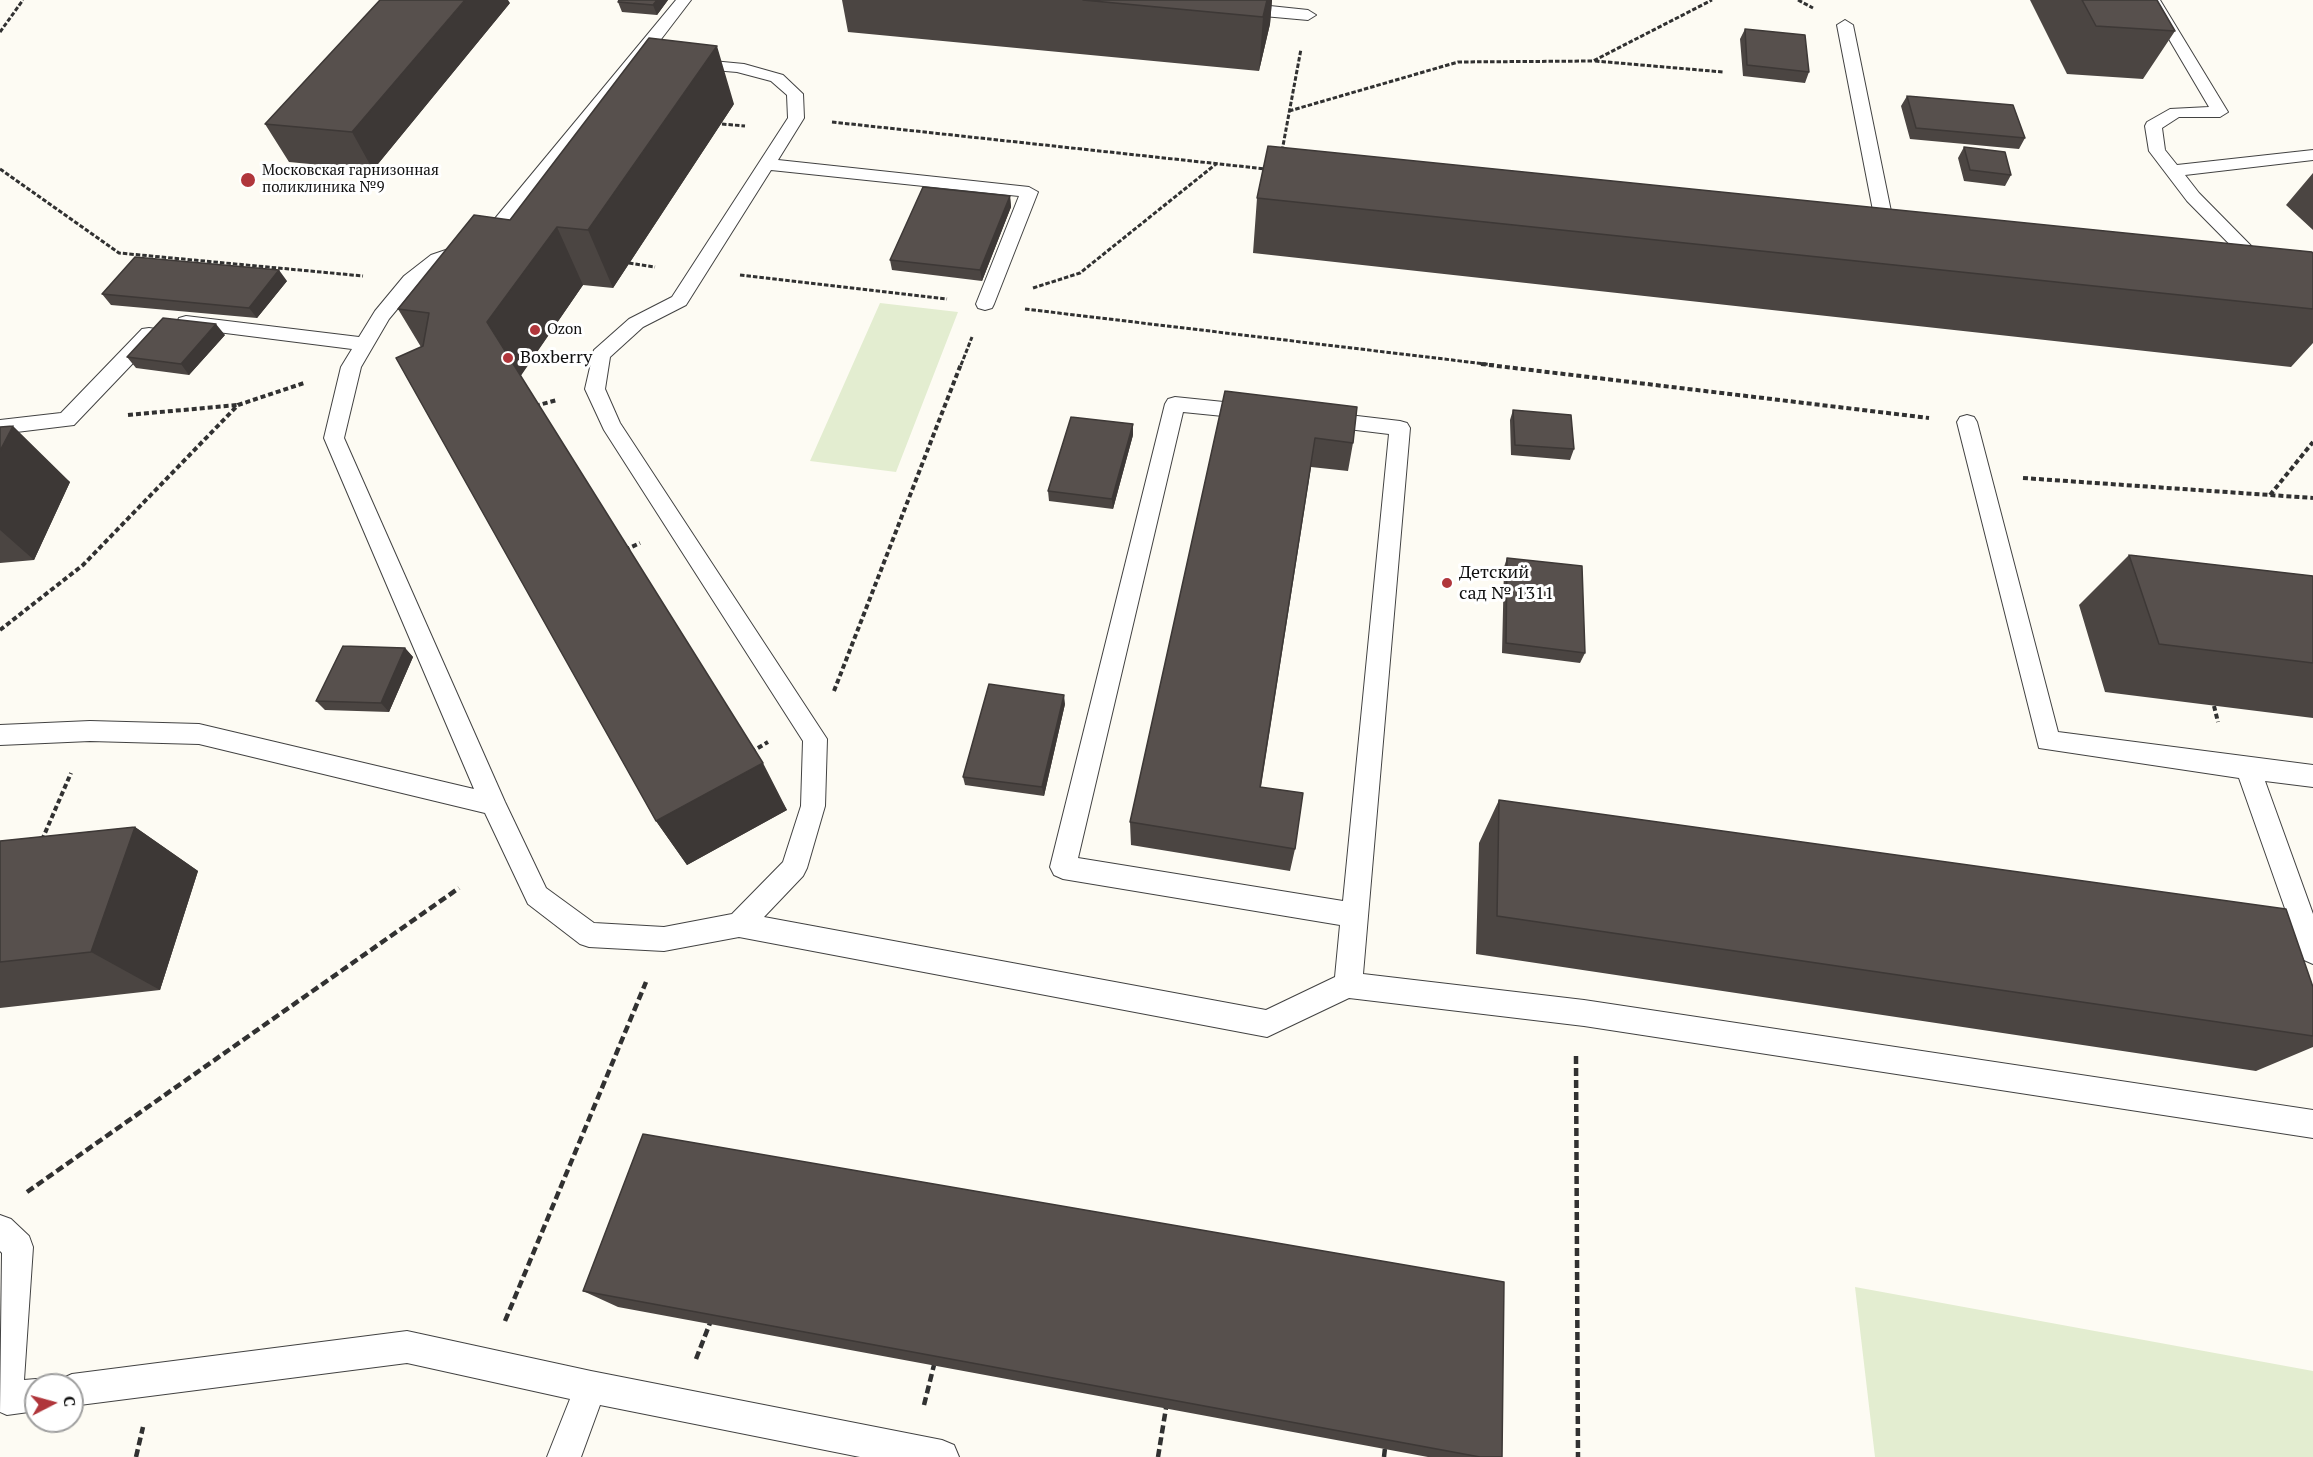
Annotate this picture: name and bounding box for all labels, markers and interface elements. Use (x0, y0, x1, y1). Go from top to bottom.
place label: Московская гарнизонная поликлиника №9 (262, 162, 439, 197)
marker: Московская гарнизонная поликлиника №9 (239, 171, 257, 189)
place label: Ozon (547, 321, 582, 339)
marker: Ozon (528, 323, 542, 337)
place label: Boxberry (520, 347, 592, 369)
marker: Boxberry (501, 351, 515, 365)
place label: Детский сад № 1311 (1459, 562, 1554, 604)
marker: Детский сад № 1311 (1440, 576, 1454, 590)
north arrow (24, 1373, 84, 1433)
text: С (58, 1395, 81, 1408)

